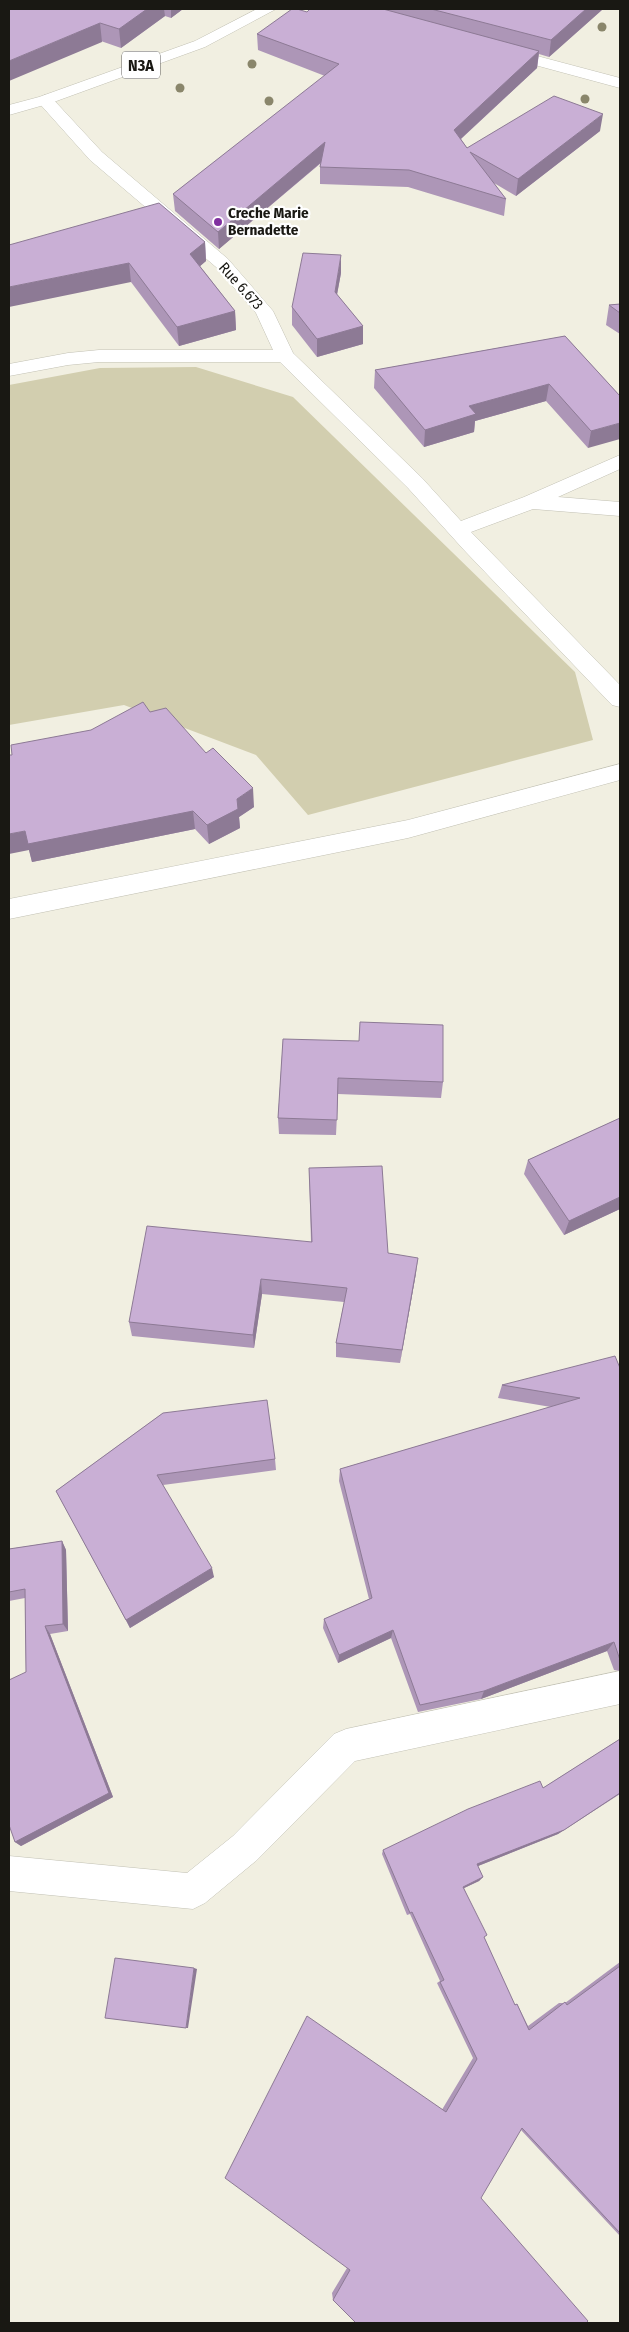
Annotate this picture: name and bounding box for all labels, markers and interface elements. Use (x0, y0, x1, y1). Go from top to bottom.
road number: N3A (122, 52, 160, 78)
place label: Creche Marie Bernadette (228, 204, 309, 239)
marker: Creche Marie Bernadette (212, 216, 224, 228)
street label: Rue 6.673 (215, 259, 267, 313)

